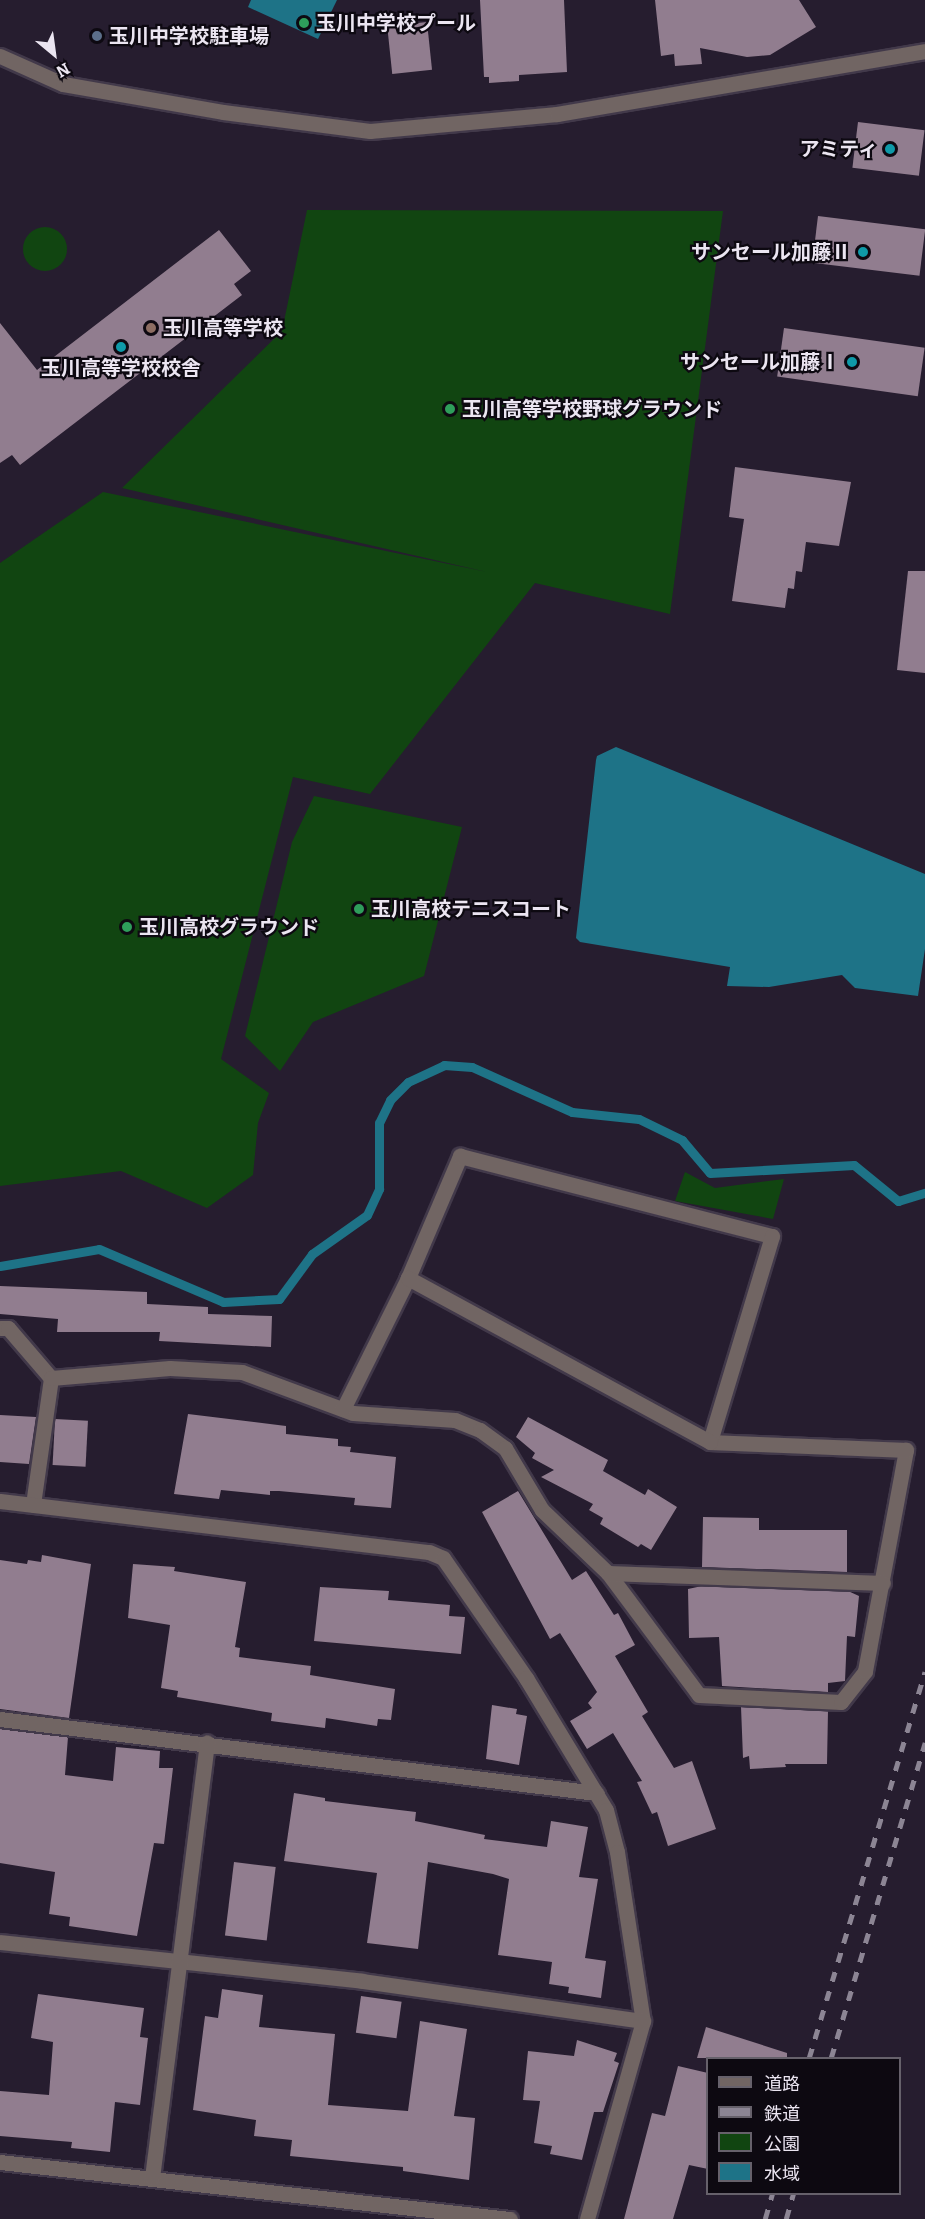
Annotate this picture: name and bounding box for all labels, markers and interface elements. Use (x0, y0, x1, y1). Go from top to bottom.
place label: 玉川中学校プール (316, 11, 476, 35)
marker: 玉川中学校プール (297, 16, 311, 30)
north arrow (24, 24, 84, 84)
place label: 玉川中学校駐車場 (109, 24, 269, 48)
marker: 玉川中学校駐車場 (90, 29, 104, 43)
text: N (53, 59, 73, 81)
place label: アミティ (798, 137, 878, 161)
marker: アミティ (883, 142, 897, 156)
place label: サンセール加藤Ⅱ (691, 240, 851, 264)
marker: サンセール加藤Ⅱ (856, 245, 870, 259)
place label: 玉川高等学校 (163, 316, 283, 340)
marker: 玉川高等学校 (144, 321, 158, 335)
marker: 玉川高等学校校舎 (114, 340, 128, 354)
place label: サンセール加藤Ⅰ (680, 350, 840, 374)
marker: サンセール加藤Ⅰ (845, 355, 859, 369)
place label: 玉川高等学校校舎 (41, 356, 201, 380)
place label: 玉川高等学校野球グラウンド (462, 397, 722, 421)
marker: 玉川高等学校野球グラウンド (443, 402, 457, 416)
place label: 玉川高校テニスコート (371, 897, 571, 921)
marker: 玉川高校テニスコート (352, 902, 366, 916)
place label: 玉川高校グラウンド (139, 915, 319, 939)
marker: 玉川高校グラウンド (120, 920, 134, 934)
legend (706, 2057, 901, 2195)
text: 道路 (764, 2073, 800, 2095)
text: 鉄道 (764, 2103, 800, 2125)
text: 公園 (764, 2133, 800, 2155)
text: 水域 (764, 2163, 800, 2185)

